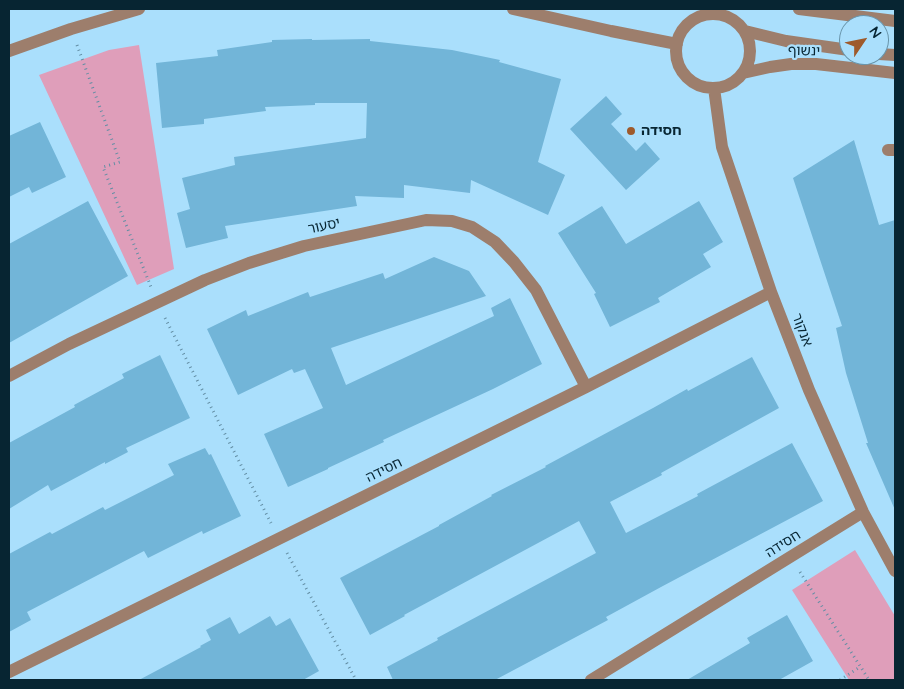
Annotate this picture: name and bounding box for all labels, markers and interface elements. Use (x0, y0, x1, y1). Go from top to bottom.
north arrow (839, 15, 889, 65)
text: N (865, 23, 886, 41)
street label: ינשוף (788, 42, 820, 60)
place label: חסידה (641, 123, 682, 139)
marker: חסידה (625, 125, 637, 137)
street label: יסעור (306, 214, 342, 238)
street label: אנקור (788, 311, 816, 349)
street label: חסידה (363, 454, 405, 486)
street label: חסידה (762, 527, 804, 561)

